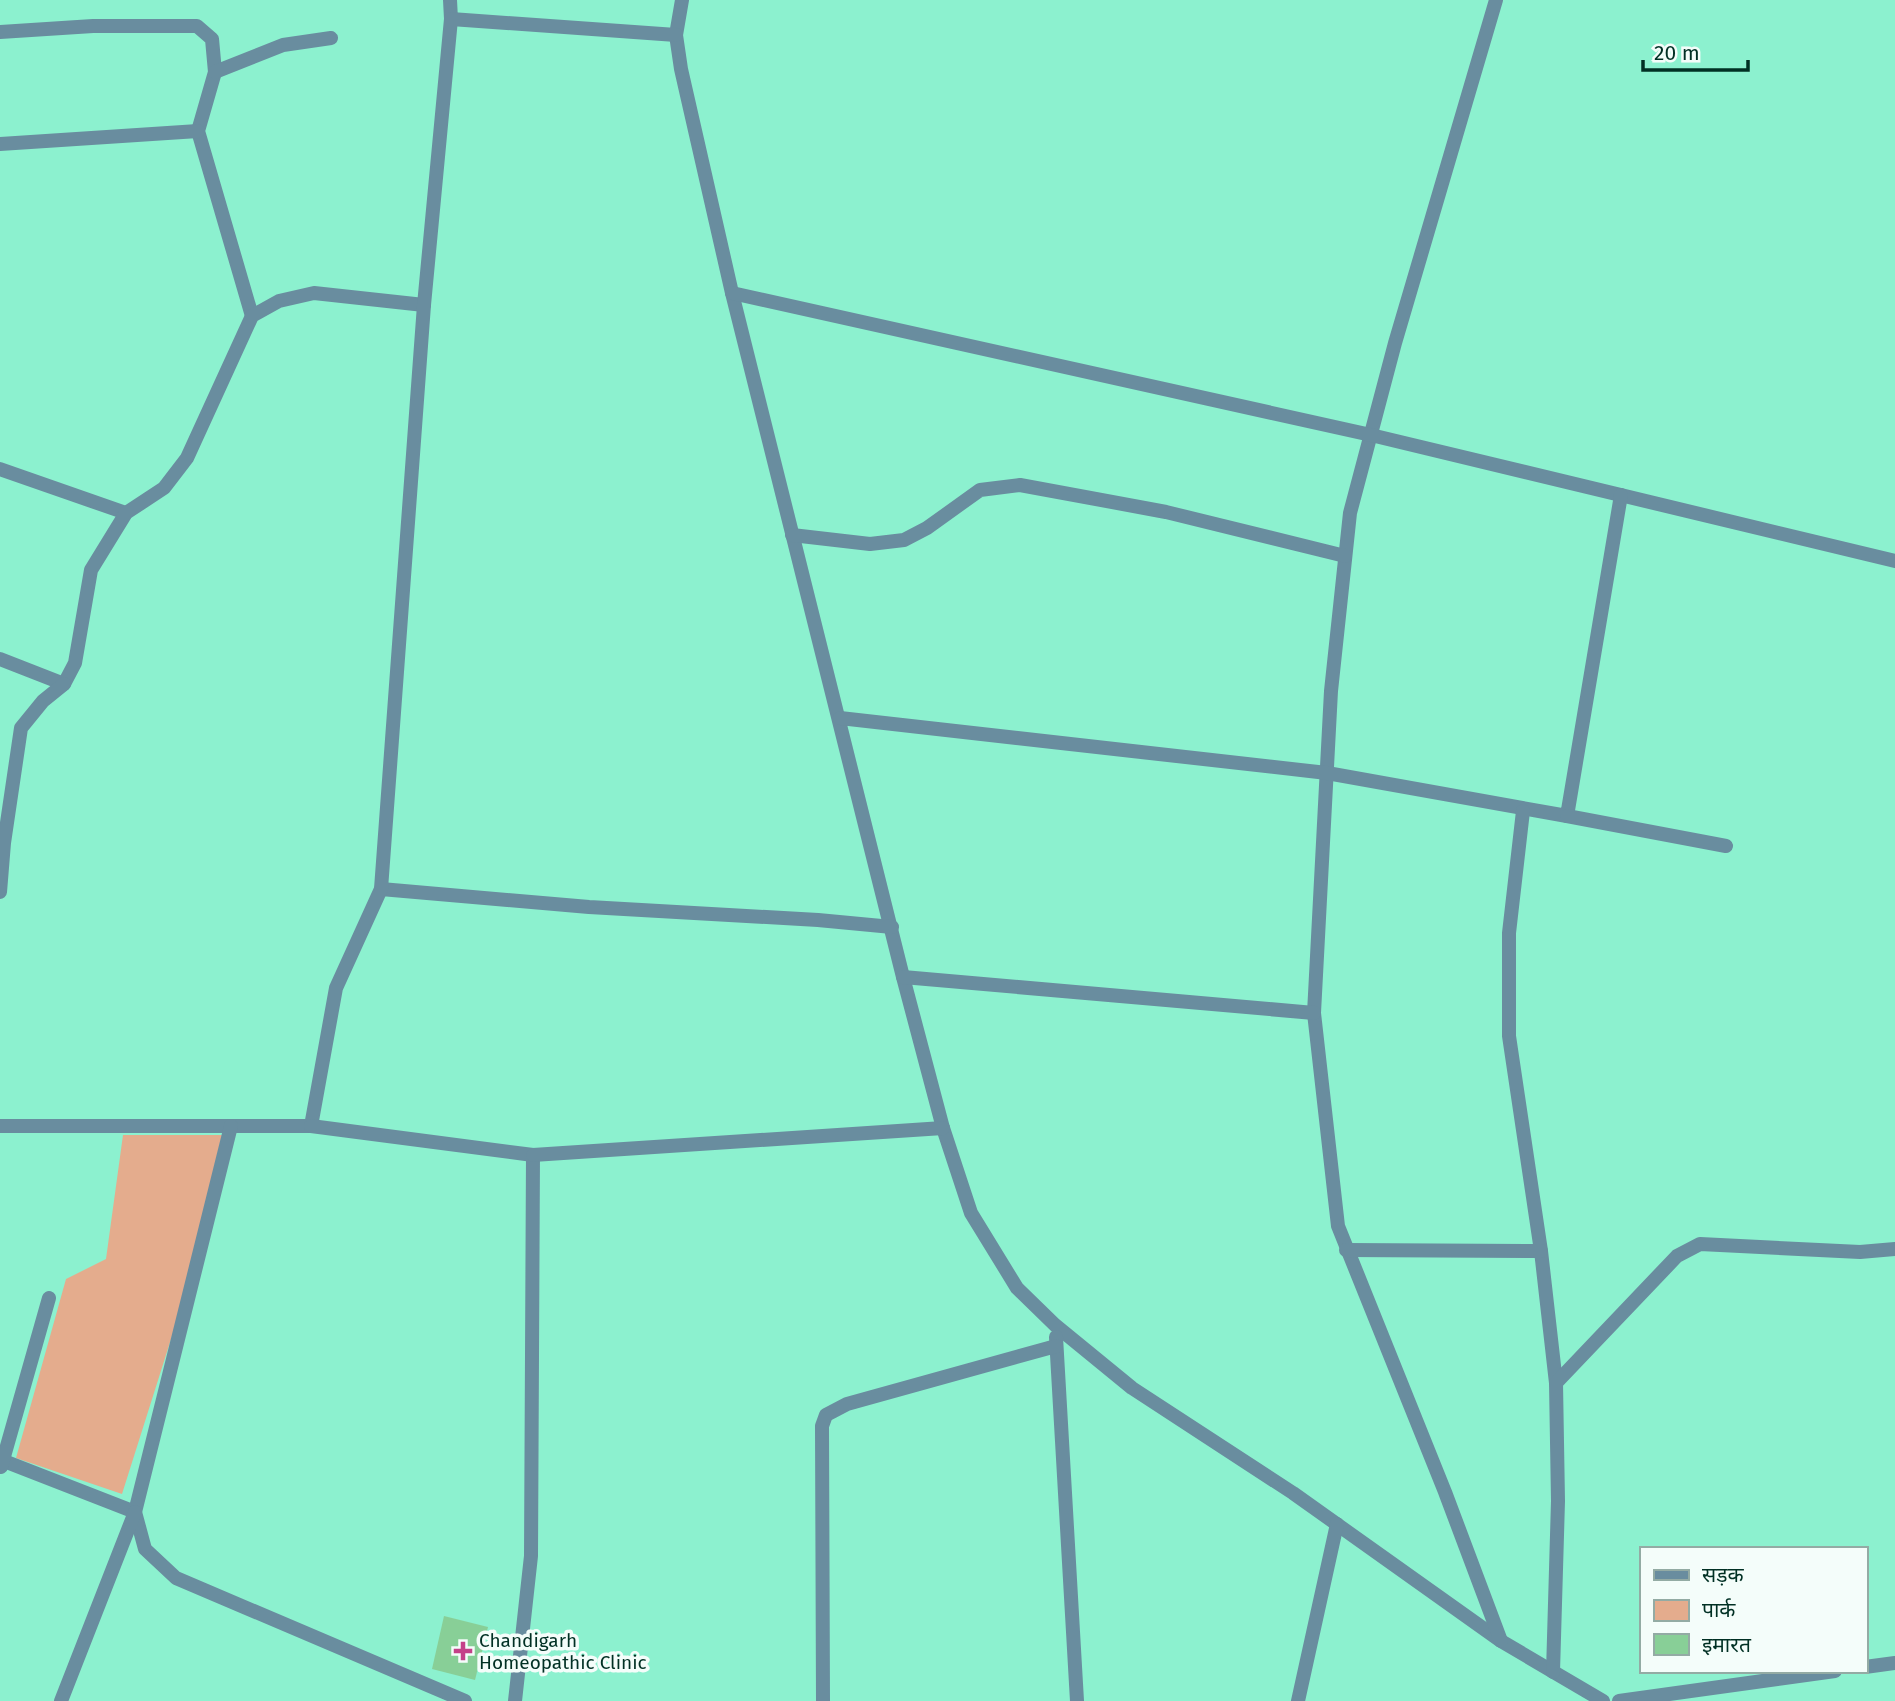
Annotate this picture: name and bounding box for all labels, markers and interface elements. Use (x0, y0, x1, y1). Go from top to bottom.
scale bar (1643, 28, 1748, 72)
text: 20 m (1654, 40, 1700, 66)
legend (1640, 1547, 1867, 1673)
text: सड़क (1702, 1562, 1744, 1588)
text: पार्क (1702, 1597, 1736, 1623)
place label: Chandigarh Homeopathic Clinic (479, 1629, 647, 1674)
text: इमारत (1702, 1632, 1752, 1658)
marker: Chandigarh Homeopathic Clinic (453, 1641, 473, 1661)

